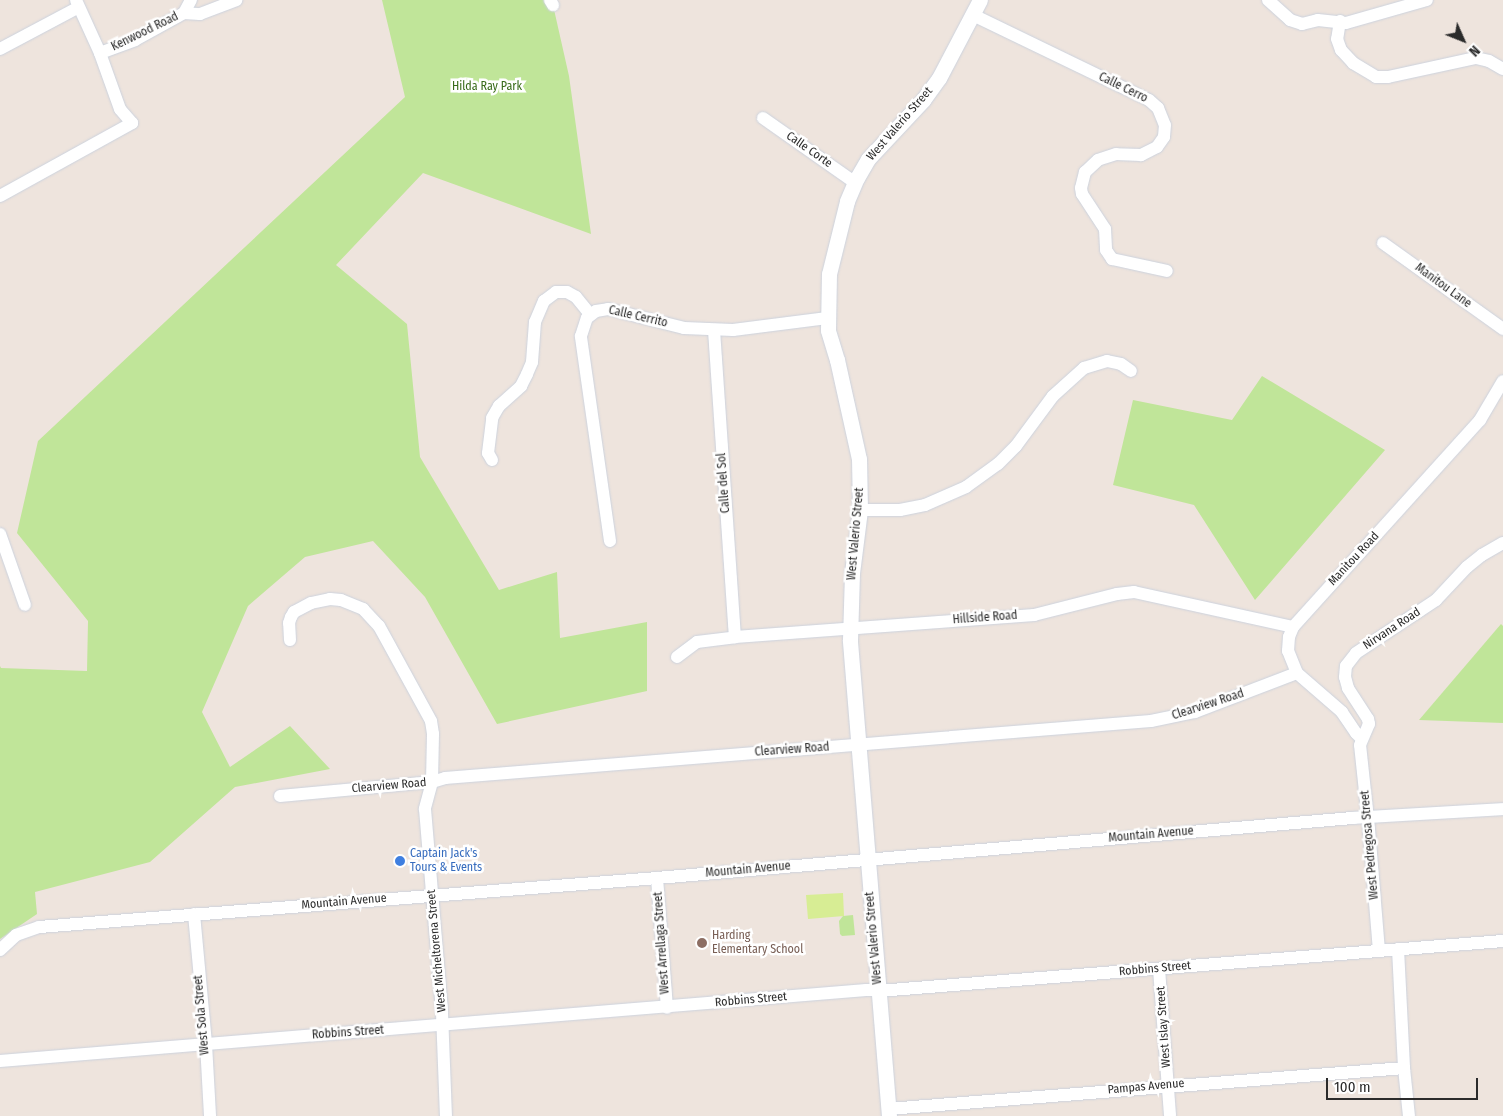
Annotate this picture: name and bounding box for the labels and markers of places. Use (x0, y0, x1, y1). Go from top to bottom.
place label: Captain Jack's Tours & Events (410, 847, 482, 875)
marker: Captain Jack's Tours & Events (394, 855, 406, 867)
place label: Harding Elementary School (712, 929, 803, 957)
marker: Harding Elementary School (696, 937, 708, 949)

